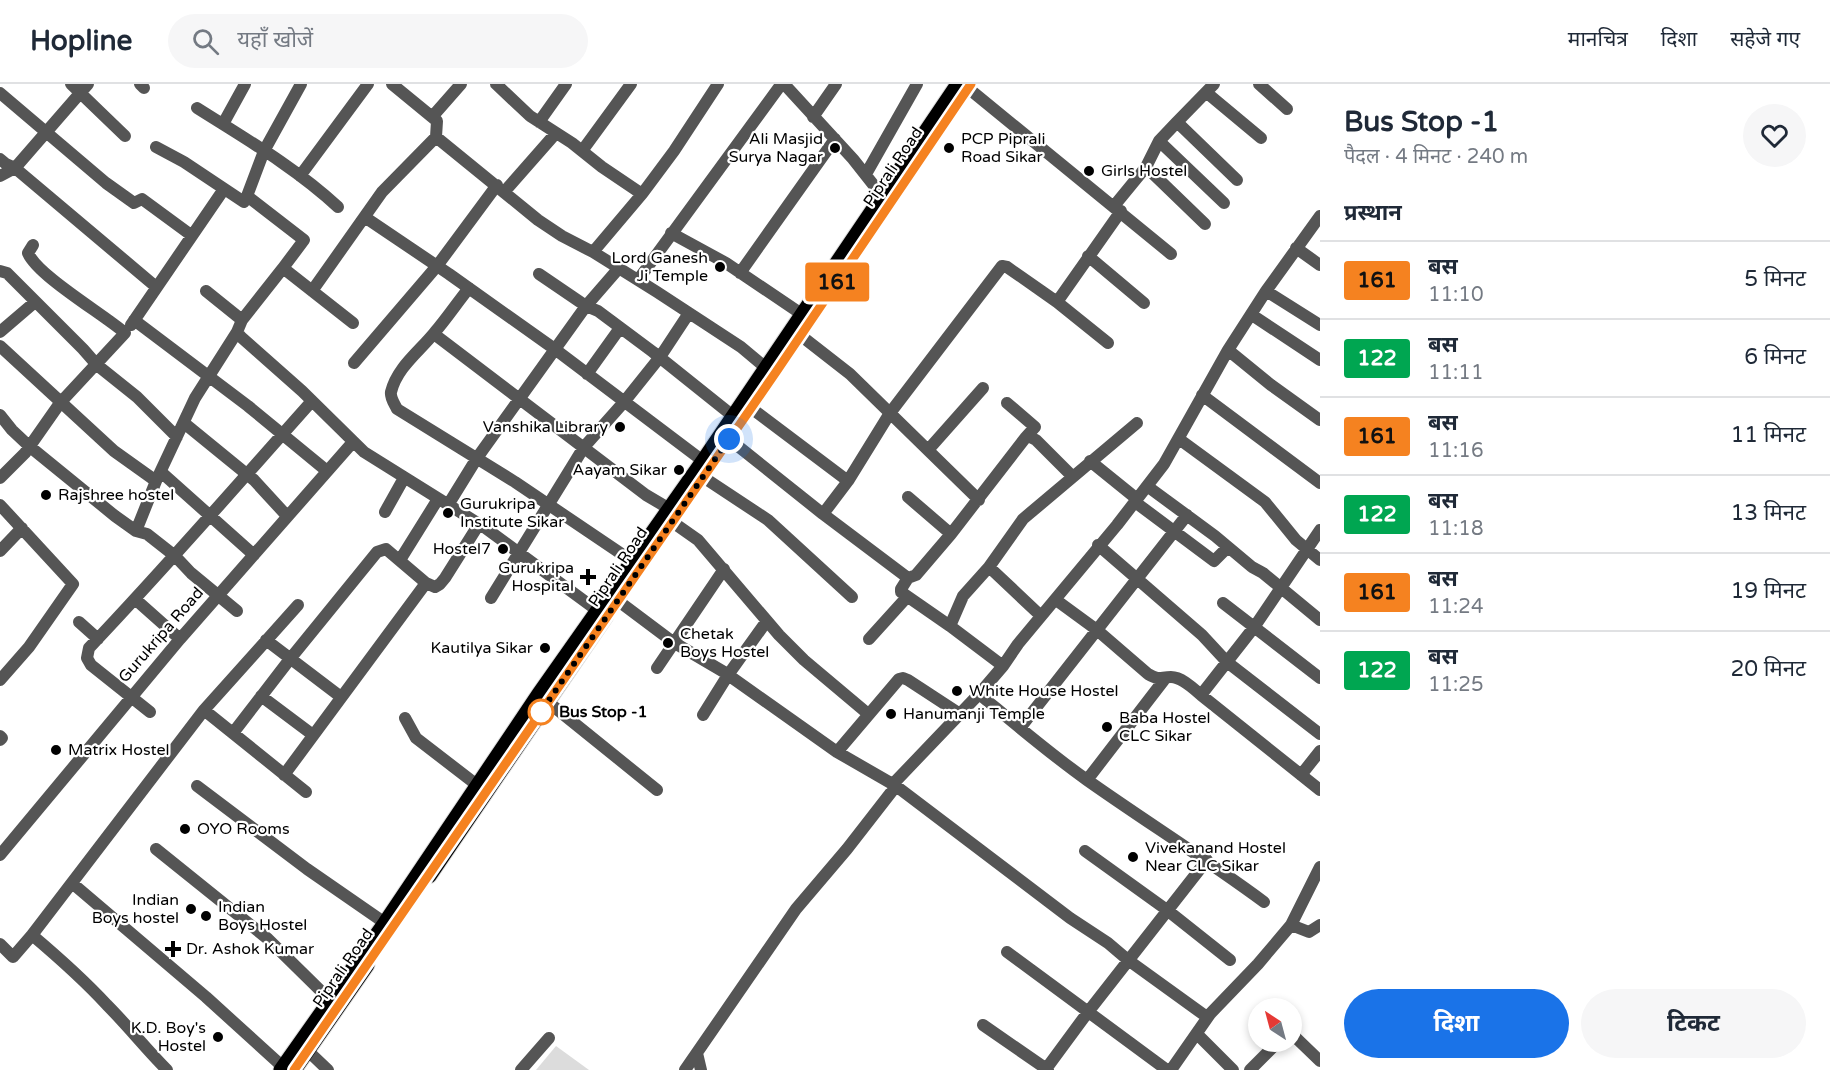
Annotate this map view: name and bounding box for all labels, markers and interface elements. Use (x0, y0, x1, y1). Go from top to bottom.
search box (168, 14, 588, 68)
text: Hopline (30, 24, 132, 58)
icon: search (189, 25, 222, 58)
text: यहाँ खोजें (237, 27, 313, 53)
text: मानचित्र (1568, 27, 1628, 52)
text: दिशा (1661, 27, 1697, 52)
text: सहेजे गए (1730, 27, 1800, 52)
button: heart (1743, 104, 1806, 167)
text: Bus Stop -1 (1344, 105, 1499, 139)
street label: Piprali Road (859, 123, 927, 211)
place label: Ali Masjid Surya Nagar (729, 129, 824, 167)
place label: PCP Piprali Road Sikar (961, 129, 1046, 167)
marker: Ali Masjid Surya Nagar (828, 141, 842, 155)
marker: PCP Piprali Road Sikar (942, 141, 956, 155)
text: पैदल · 4 मिनट · 240 m (1344, 145, 1528, 169)
place label: Girls Hostel (1101, 161, 1187, 181)
marker: Girls Hostel (1082, 164, 1096, 178)
text: प्रस्थान (1344, 200, 1402, 226)
place label: Lord Ganesh Ji Temple (612, 248, 708, 286)
text: बस (1428, 254, 1458, 280)
marker: Lord Ganesh Ji Temple (713, 260, 727, 274)
line badge: 161 (802, 262, 872, 302)
text: 5 मिनट (1744, 266, 1806, 292)
text: 161 (1357, 268, 1397, 293)
text: 161 (817, 270, 857, 295)
text: 11:10 (1428, 283, 1483, 307)
text: बस (1428, 332, 1458, 358)
text: 6 मिनट (1744, 344, 1806, 370)
text: 122 (1357, 346, 1397, 371)
text: 11:11 (1428, 361, 1483, 385)
text: बस (1428, 410, 1458, 436)
place label: Vanshika Library (483, 417, 608, 437)
marker: Vanshika Library (613, 420, 627, 434)
text: 11 मिनट (1730, 422, 1806, 448)
your location (714, 424, 744, 454)
text: 161 (1357, 424, 1397, 449)
text: 11:16 (1428, 439, 1483, 463)
place label: Aayam Sikar (573, 460, 668, 480)
marker: Aayam Sikar (672, 463, 686, 477)
place label: Rajshree hostel (58, 485, 174, 505)
marker: Rajshree hostel (39, 488, 53, 502)
text: बस (1428, 488, 1458, 514)
place label: Gurukripa Institute Sikar (460, 494, 565, 532)
text: 13 मिनट (1730, 500, 1806, 526)
text: 122 (1357, 502, 1397, 527)
marker: Gurukripa Institute Sikar (441, 506, 455, 520)
text: 11:18 (1428, 517, 1483, 541)
street label: Piprali Road (584, 523, 652, 611)
place label: Hostel7 (433, 539, 491, 559)
marker: Hostel7 (496, 542, 510, 556)
place label: Gurukripa Hospital (498, 558, 574, 596)
text: बस (1428, 566, 1458, 592)
marker: Gurukripa Hospital (579, 568, 597, 586)
text: 19 मिनट (1730, 578, 1806, 604)
text: 161 (1357, 580, 1397, 605)
street label: Gurukripa Road (114, 583, 208, 687)
text: 11:24 (1428, 595, 1483, 619)
place label: Chetak Boys Hostel (680, 624, 769, 662)
marker: Chetak Boys Hostel (661, 636, 675, 650)
place label: Kautilya Sikar (431, 638, 534, 658)
marker: Kautilya Sikar (538, 641, 552, 655)
text: बस (1428, 644, 1458, 670)
text: 20 मिनट (1730, 656, 1806, 682)
text: 122 (1357, 658, 1397, 683)
text: 11:25 (1428, 673, 1483, 697)
place label: White House Hostel (969, 681, 1119, 701)
marker: White House Hostel (950, 684, 964, 698)
marker: Bus Stop -1 (528, 699, 554, 725)
place label: Bus Stop -1 (559, 702, 648, 722)
place label: Hanumanji Temple (903, 704, 1045, 724)
marker: Hanumanji Temple (884, 707, 898, 721)
place label: Baba Hostel CLC Sikar (1119, 708, 1211, 746)
marker: Baba Hostel CLC Sikar (1100, 720, 1114, 734)
place label: Matrix Hostel (68, 740, 170, 760)
marker: Matrix Hostel (49, 743, 63, 757)
place label: OYO Rooms (197, 819, 290, 839)
marker: OYO Rooms (178, 822, 192, 836)
place label: Vivekanand Hostel Near CLC Sikar (1145, 838, 1286, 876)
marker: Vivekanand Hostel Near CLC Sikar (1126, 850, 1140, 864)
place label: Indian Boys hostel (92, 890, 179, 928)
place label: Indian Boys Hostel (218, 897, 307, 935)
marker: Indian Boys hostel (184, 902, 198, 916)
marker: Indian Boys Hostel (199, 909, 213, 923)
street label: Piprali Road (308, 925, 378, 1011)
place label: Dr. Ashok Kumar (186, 939, 315, 959)
marker: Dr. Ashok Kumar (164, 940, 182, 958)
button: दिशा (1344, 989, 1569, 1058)
button: टिकट (1581, 989, 1806, 1058)
north arrow (1248, 998, 1302, 1052)
map controls (1248, 998, 1302, 1052)
place label: K.D. Boy's Hostel (131, 1018, 206, 1056)
marker: K.D. Boy's Hostel (211, 1030, 225, 1044)

